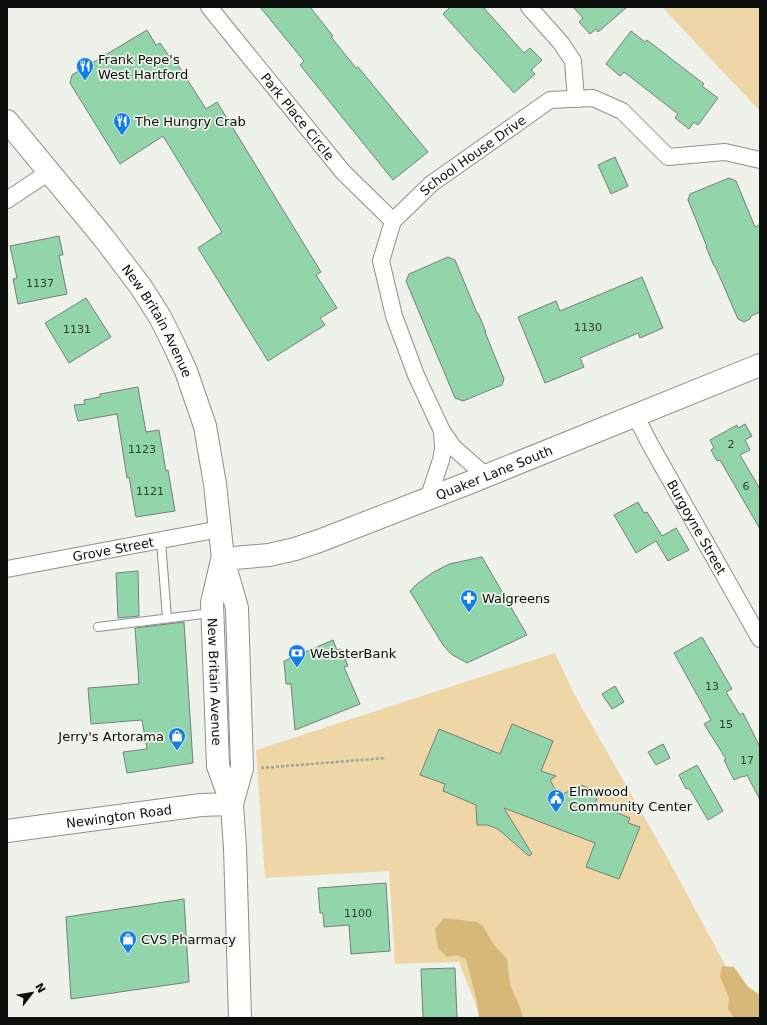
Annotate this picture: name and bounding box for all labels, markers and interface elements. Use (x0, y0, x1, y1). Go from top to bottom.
place label: Frank Pepe's West Hartford (98, 52, 188, 82)
restaurant icon: Frank Pepe's West Hartford (75, 56, 95, 81)
street label: Park Place Circle (258, 70, 338, 163)
restaurant icon: The Hungry Crab (112, 111, 132, 136)
street label: School House Drive (417, 112, 529, 198)
place label: The Hungry Crab (134, 114, 246, 129)
street label: New Britain Avenue (119, 262, 195, 379)
house number: 1137 (26, 277, 54, 290)
house number: 1130 (574, 321, 602, 334)
house number: 1131 (63, 323, 91, 336)
house number: 2 (728, 438, 735, 451)
street label: Quaker Lane South (433, 442, 554, 503)
house number: 1123 (128, 443, 156, 456)
street label: Burgoyne Street (664, 477, 729, 577)
house number: 6 (743, 480, 750, 493)
house number: 1121 (136, 485, 164, 498)
street label: Grove Street (71, 534, 155, 564)
pharmacy icon: Walgreens (459, 588, 479, 613)
place label: Walgreens (482, 591, 550, 606)
street label: New Britain Avenue (205, 618, 225, 746)
bank icon: WebsterBank (287, 643, 307, 668)
place label: WebsterBank (310, 646, 397, 661)
house number: 13 (705, 680, 719, 693)
house number: 15 (719, 718, 733, 731)
shop icon: Jerry's Artorama (167, 726, 187, 751)
place label: Jerry's Artorama (57, 729, 164, 744)
house number: 17 (740, 754, 754, 767)
place label: Elmwood Community Center (569, 784, 693, 814)
public building icon: Elmwood Community Center (546, 788, 566, 813)
street label: Newington Road (65, 801, 173, 831)
house number: 1100 (344, 907, 372, 920)
shop icon: CVS Pharmacy (118, 929, 138, 954)
place label: CVS Pharmacy (141, 932, 236, 947)
north arrow (12, 973, 52, 1013)
text: N (32, 981, 48, 995)

